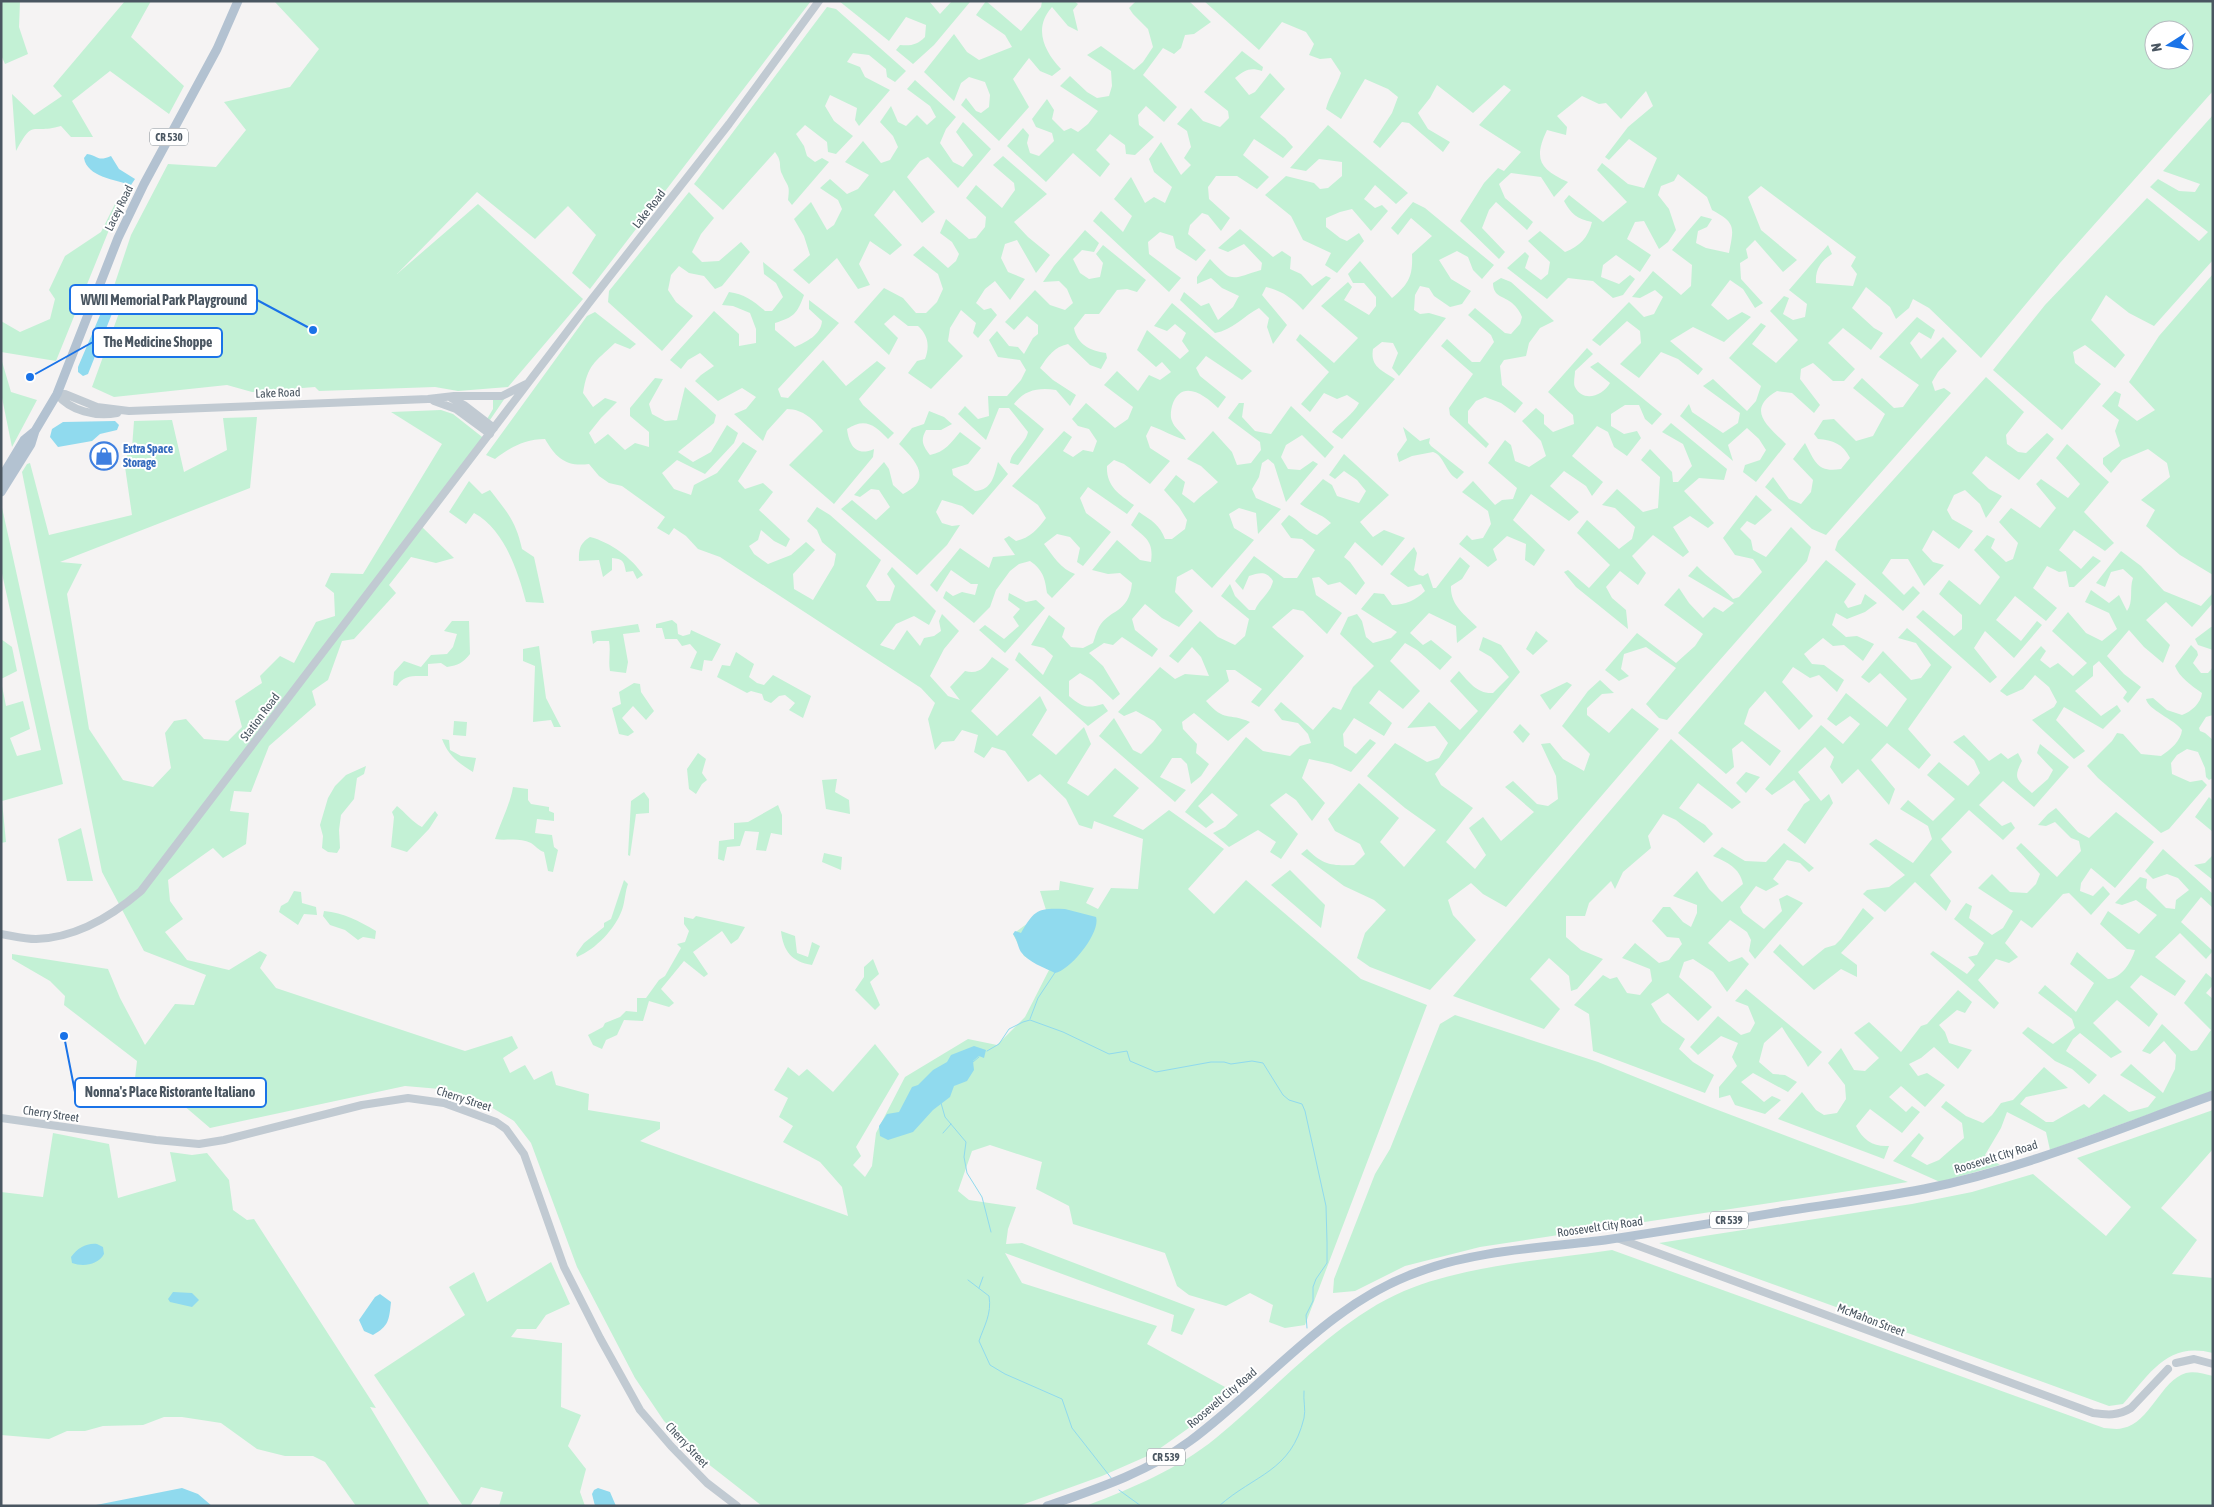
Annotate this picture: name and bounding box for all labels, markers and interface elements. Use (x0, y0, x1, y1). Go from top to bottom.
north arrow (2144, 20, 2194, 70)
text: N (2148, 42, 2165, 53)
road number: CR 530 (150, 128, 188, 146)
street label: Lacey Road (102, 183, 136, 233)
street label: Lake Road (630, 187, 668, 231)
callout: WWII Memorial Park Playground (70, 285, 257, 314)
text: WWII Memorial Park Playground (80, 292, 248, 308)
callout: The Medicine Shoppe (93, 328, 222, 357)
text: The Medicine Shoppe (104, 334, 212, 350)
street label: Lake Road (255, 385, 301, 401)
shop icon: Extra Space Storage (89, 441, 119, 471)
place label: Extra Space Storage (123, 442, 174, 470)
street label: Station Road (237, 690, 283, 744)
callout: Nonna's Place Ristorante Italiano (75, 1078, 266, 1107)
text: Nonna's Place Ristorante Italiano (85, 1084, 256, 1100)
street label: Cherry Street (435, 1084, 494, 1115)
street label: Cherry Street (22, 1103, 81, 1125)
street label: Roosevelt City Road (1953, 1138, 2039, 1176)
road number: CR 539 (1710, 1212, 1748, 1228)
street label: Roosevelt City Road (1556, 1214, 1644, 1240)
street label: McMahon Street (1835, 1301, 1907, 1340)
street label: Roosevelt City Road (1184, 1365, 1260, 1431)
street label: Cherry Street (663, 1420, 712, 1471)
road number: CR 539 (1147, 1448, 1185, 1465)

